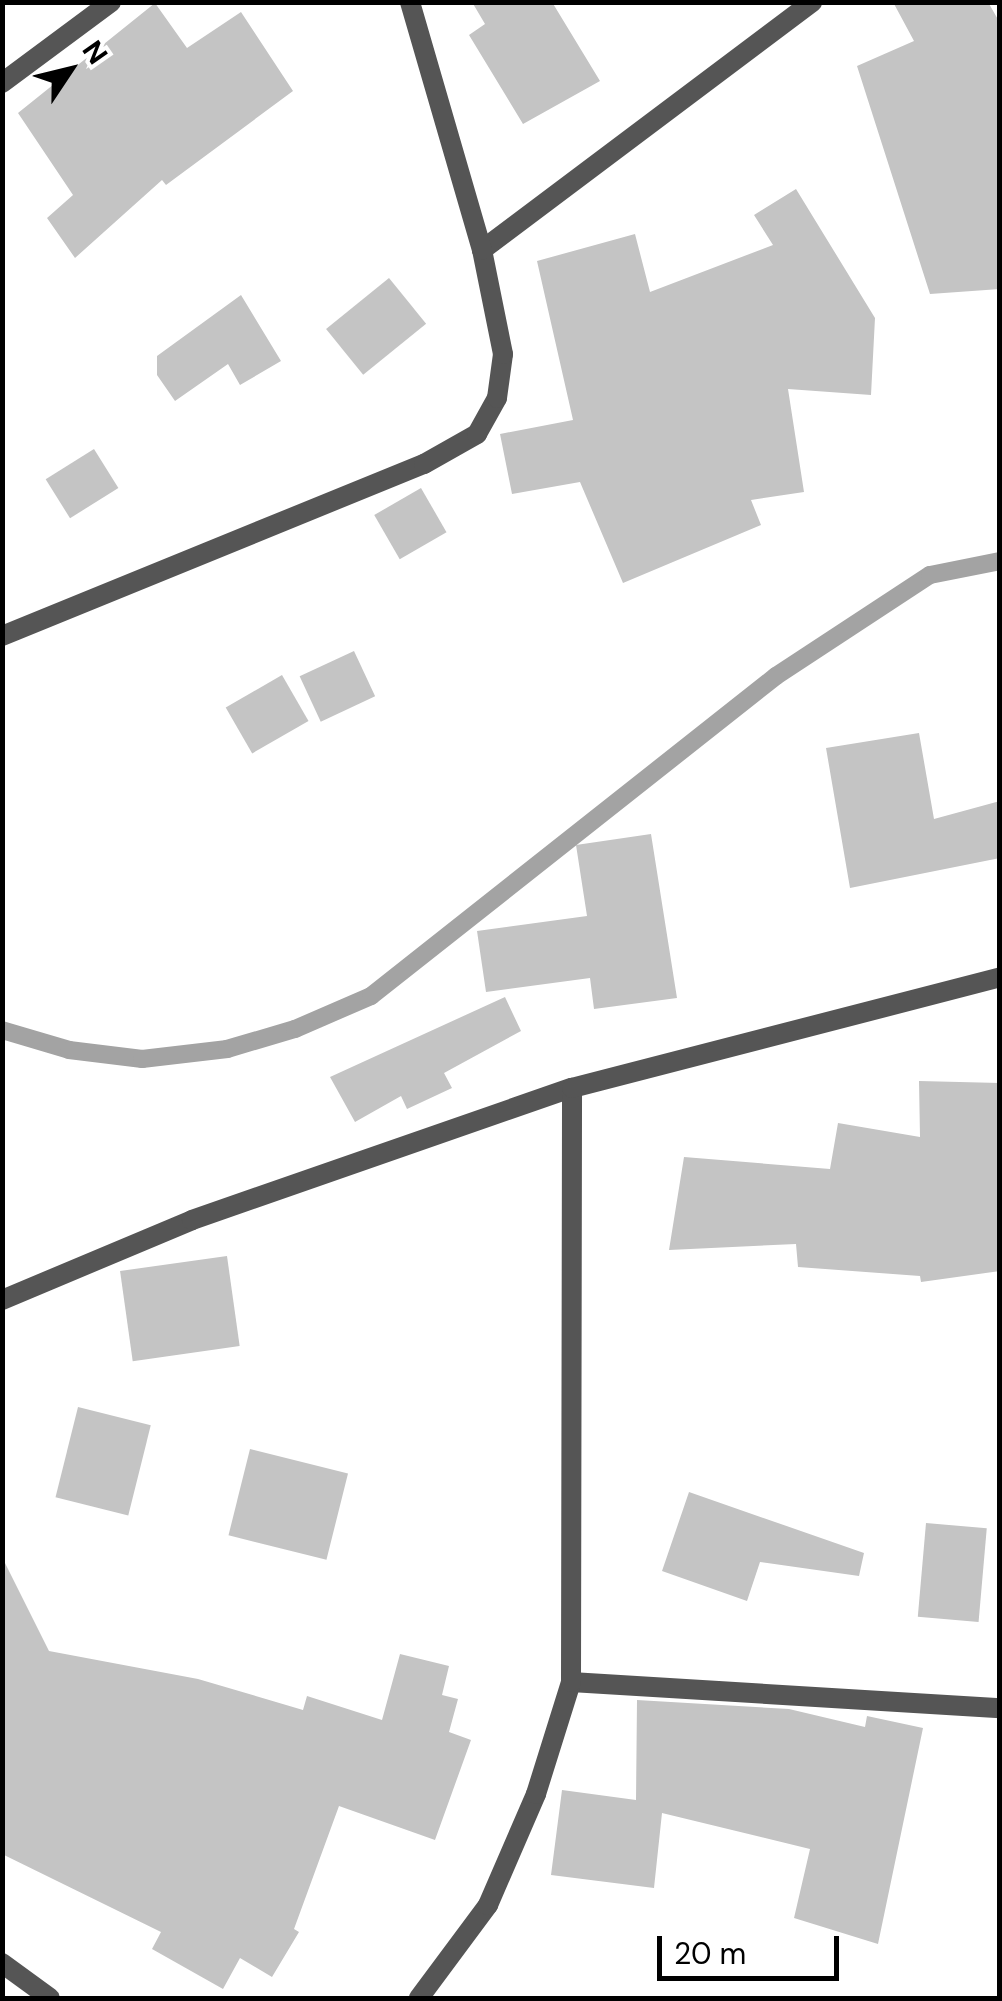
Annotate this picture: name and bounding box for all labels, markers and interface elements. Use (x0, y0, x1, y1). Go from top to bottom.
north arrow (20, 20, 120, 120)
text: N (74, 34, 116, 71)
scale bar (662, 1916, 844, 1978)
text: 20 m (674, 1934, 746, 1973)

